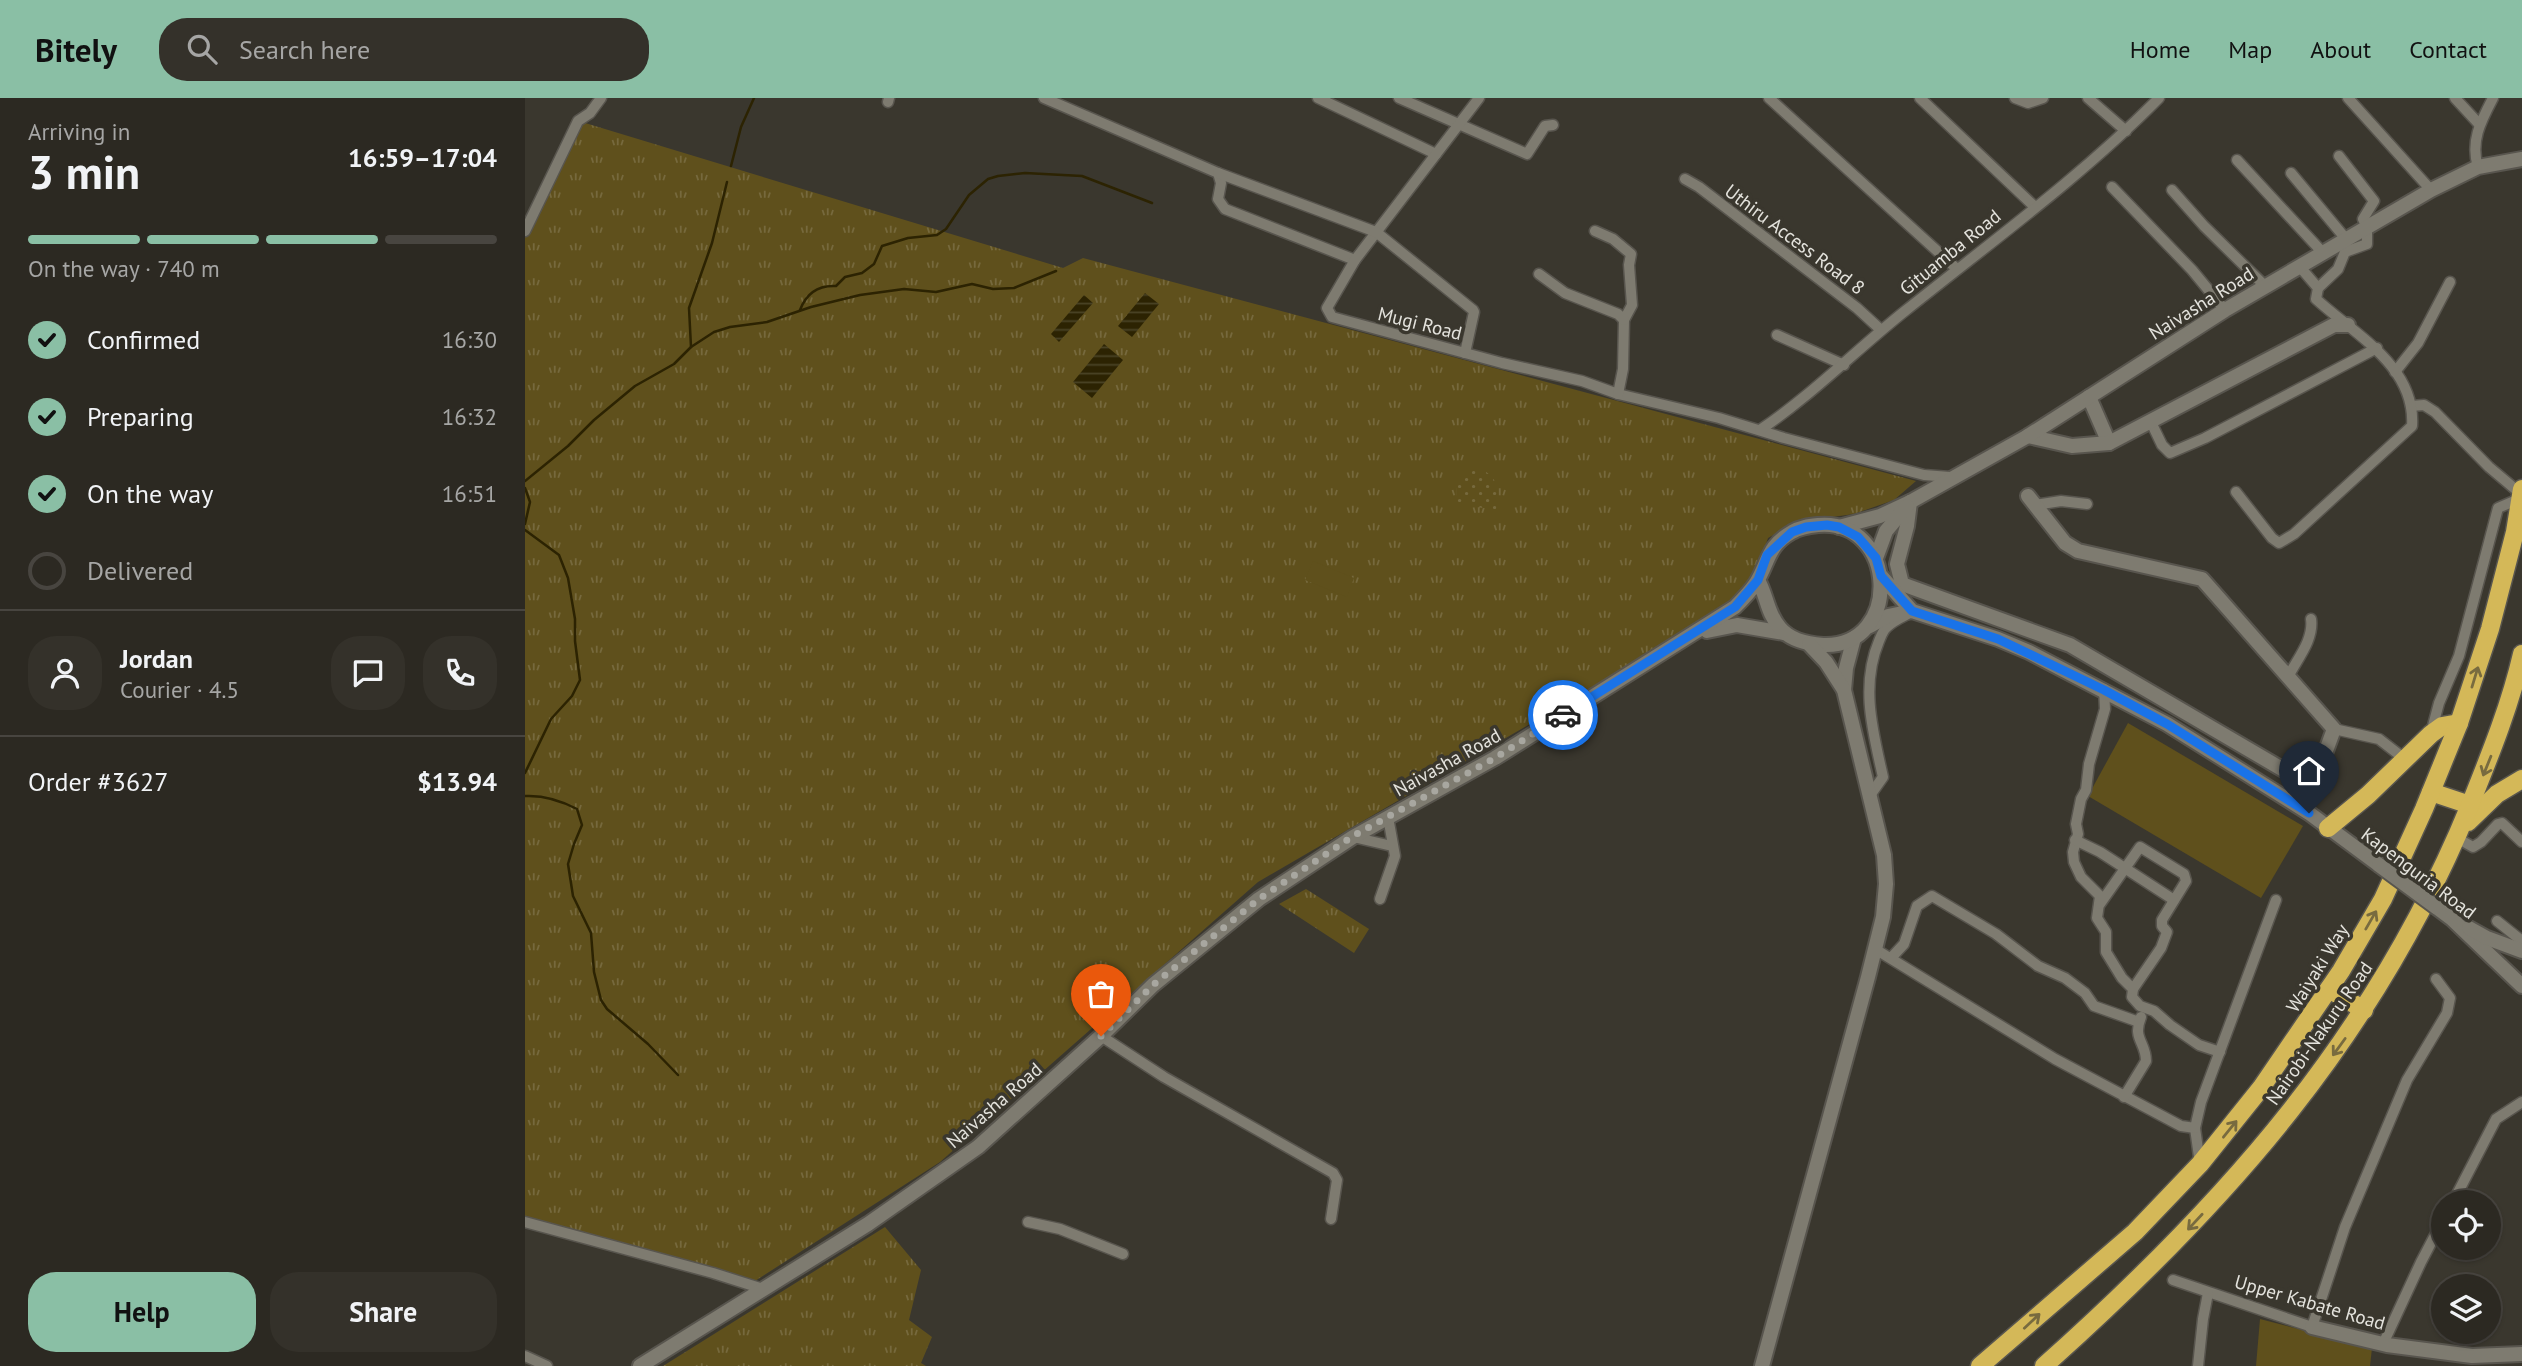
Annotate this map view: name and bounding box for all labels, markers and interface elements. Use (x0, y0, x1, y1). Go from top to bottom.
search box (159, 18, 649, 81)
text: Bitely (35, 28, 117, 71)
icon: search (183, 30, 221, 68)
text: Search here (239, 33, 370, 66)
text: Home (2130, 34, 2190, 65)
text: Map (2228, 34, 2272, 65)
text: About (2310, 34, 2371, 65)
text: Contact (2409, 34, 2487, 65)
text: Arriving in (28, 117, 130, 146)
text: 16:59–17:04 (348, 141, 497, 174)
text: 3 min (28, 142, 140, 202)
street label: Uthiru Access Road 8 (1720, 179, 1870, 299)
street label: Gituamba Road (1895, 204, 2005, 300)
text: On the way · 740 m (28, 254, 220, 283)
street label: Naivasha Road (2144, 261, 2258, 345)
street label: Mugi Road (1375, 301, 1465, 345)
icon: check (28, 321, 66, 359)
text: Confirmed (87, 323, 200, 356)
text: 16:30 (442, 325, 497, 354)
icon: check (28, 398, 66, 436)
text: Preparing (87, 400, 194, 433)
text: 16:32 (442, 402, 497, 431)
icon: check (28, 475, 66, 513)
text: On the way (87, 477, 213, 510)
text: 16:51 (442, 479, 497, 508)
text: Delivered (87, 554, 193, 587)
button: person (28, 636, 102, 710)
button: chat (331, 636, 405, 710)
button: phone (423, 636, 497, 710)
text: Jordan (120, 642, 193, 675)
one-way arrow (2469, 666, 2482, 688)
text: Courier · 4.5 (120, 675, 239, 704)
courier (1528, 680, 1598, 750)
icon: car (1544, 696, 1582, 734)
street label: Naivasha Road (1389, 723, 1505, 801)
pin (2279, 741, 2339, 813)
icon: home (2290, 752, 2328, 790)
one-way arrow (2479, 755, 2492, 776)
text: Order #3627 (28, 765, 168, 798)
text: $13.94 (417, 765, 497, 798)
street label: Kapenguria Road (2357, 822, 2481, 924)
one-way arrow (2364, 911, 2378, 931)
street label: Waiyaki Way (2280, 919, 2354, 1017)
street label: Nairobi-Nakuru Road (2261, 957, 2377, 1109)
pin (1071, 964, 1131, 1036)
icon: bag (1082, 975, 1120, 1013)
one-way arrow (2332, 1037, 2347, 1056)
street label: Naivasha Road (941, 1057, 1047, 1153)
one-way arrow (2222, 1120, 2237, 1138)
map controls (2431, 1190, 2501, 1344)
button: locate (2431, 1190, 2501, 1260)
one-way arrow (2187, 1213, 2203, 1231)
street label: Upper Kabate Road (2232, 1269, 2388, 1335)
button: Help (28, 1272, 256, 1352)
button: Share (270, 1272, 497, 1352)
button: layers (2431, 1274, 2501, 1344)
one-way arrow (2023, 1313, 2040, 1330)

